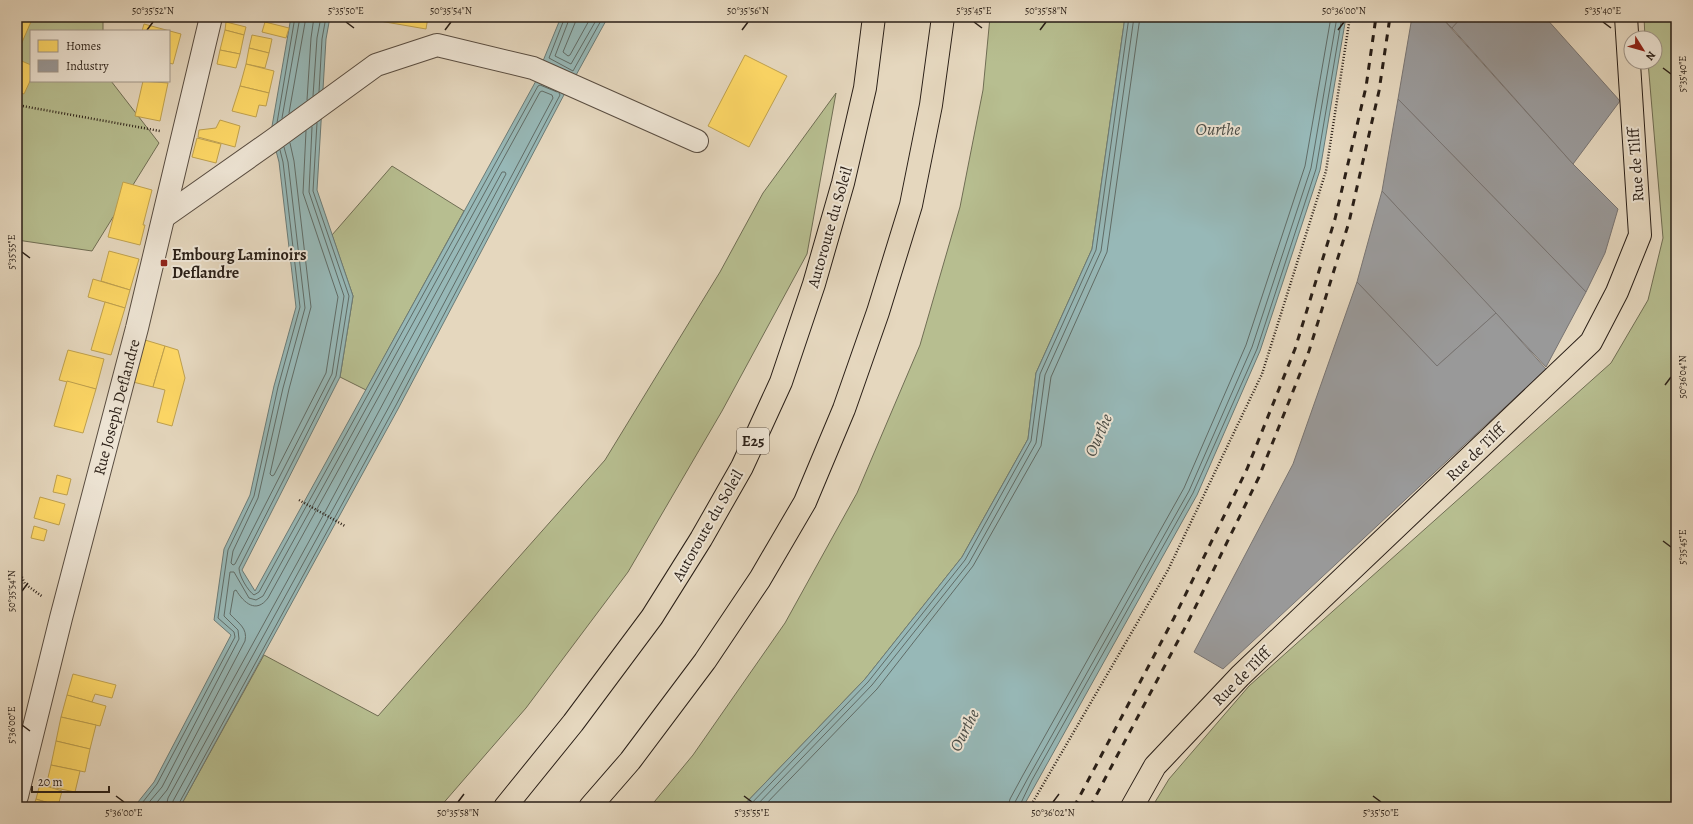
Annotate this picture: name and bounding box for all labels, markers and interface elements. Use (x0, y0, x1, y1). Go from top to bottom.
text: 50°35'52"N (132, 4, 174, 17)
text: 5°35'50"E (328, 4, 364, 17)
text: 50°35'54"N (430, 4, 472, 17)
text: 50°35'56"N (727, 4, 769, 17)
text: 5°35'45"E (956, 4, 992, 17)
text: 50°35'58"N (1025, 4, 1067, 17)
text: 50°36'00"N (1322, 4, 1366, 17)
text: 5°35'40"E (1585, 4, 1621, 17)
legend (30, 30, 170, 82)
north arrow (1623, 30, 1663, 70)
text: Homes (66, 38, 101, 54)
text: N (1642, 48, 1659, 63)
text: 5°35'40"E (1676, 56, 1689, 92)
text: Industry (66, 58, 109, 74)
water label: Ourthe (1196, 118, 1240, 141)
street label: Rue de Tilff (1622, 125, 1650, 203)
street label: Autoroute du Soleil (802, 164, 858, 291)
text: 5°35'55"E (5, 234, 18, 270)
place label: Embourg Laminoirs Deflandre (172, 244, 307, 284)
marker: Embourg Laminoirs Deflandre (159, 258, 169, 268)
street label: Rue Joseph Deflandre (88, 337, 146, 478)
text: 50°36'04"N (1676, 355, 1689, 399)
water label: Ourthe (1079, 410, 1118, 460)
street label: Rue de Tilff (1441, 417, 1512, 486)
road number: E25 (737, 428, 769, 454)
street label: Autoroute du Soleil (667, 466, 749, 586)
text: 5°35'45"E (1676, 529, 1689, 565)
text: 50°35'54"N (5, 570, 18, 612)
street label: Rue de Tilff (1208, 641, 1278, 711)
water label: Ourthe (944, 705, 985, 755)
text: 5°36'00"E (5, 706, 18, 744)
scale bar (32, 768, 109, 794)
text: 20 m (38, 774, 62, 790)
text: 5°36'00"E (105, 806, 143, 819)
text: 50°35'58"N (437, 806, 479, 819)
text: 5°35'55"E (734, 806, 770, 819)
text: 50°36'02"N (1031, 806, 1075, 819)
text: 5°35'50"E (1363, 806, 1399, 819)

